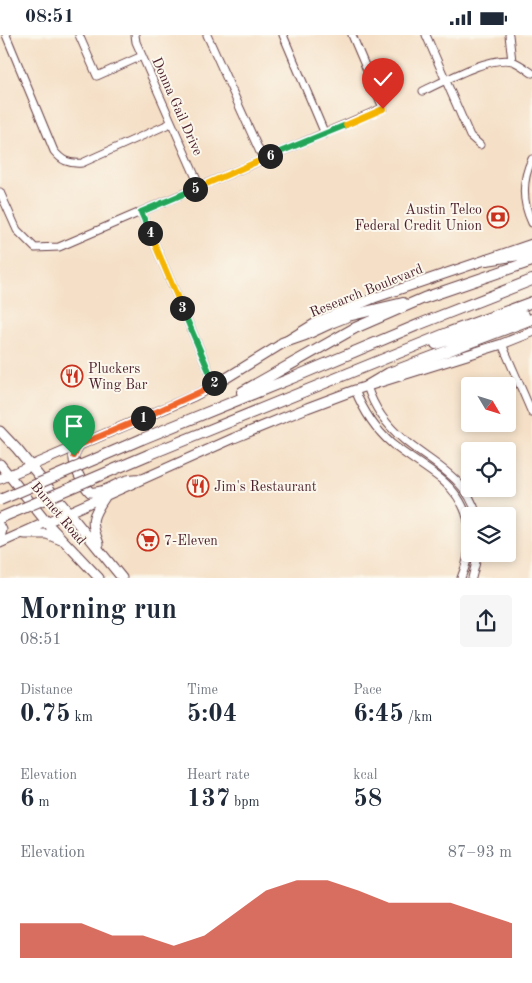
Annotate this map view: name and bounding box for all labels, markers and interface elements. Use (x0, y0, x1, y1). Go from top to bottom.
text: 08:51 (25, 8, 74, 27)
street label: Donna Gail Drive (149, 55, 205, 158)
pin (362, 58, 404, 109)
icon: check (369, 65, 397, 93)
pin: 6 (258, 143, 282, 169)
text: 6 (266, 149, 275, 163)
pin: 5 (182, 177, 208, 201)
text: 5 (191, 182, 200, 196)
place label: Austin Telco Federal Credit Union (355, 203, 482, 233)
bank icon: Austin Telco Federal Credit Union (486, 205, 510, 229)
pin: 4 (138, 221, 162, 245)
text: 4 (146, 226, 155, 240)
street label: Research Boulevard (308, 262, 425, 320)
pin: 3 (170, 295, 194, 321)
text: 3 (178, 301, 187, 315)
place label: Pluckers Wing Bar (88, 362, 148, 392)
restaurant icon: Pluckers Wing Bar (60, 364, 84, 388)
pin: 2 (202, 371, 226, 395)
text: 2 (210, 376, 219, 390)
north arrow (461, 377, 516, 433)
map controls (461, 377, 516, 562)
pin (53, 405, 95, 456)
pin: 1 (130, 405, 156, 431)
text: 1 (139, 411, 148, 425)
icon: arrive (60, 412, 88, 440)
button: locate (461, 442, 516, 497)
restaurant icon: Jim's Restaurant (186, 474, 210, 498)
street label: Burnet Road (28, 480, 88, 548)
place label: Jim's Restaurant (214, 480, 317, 494)
button: layers (461, 507, 516, 562)
supermarket icon: 7-Eleven (136, 528, 160, 552)
place label: 7-Eleven (164, 534, 218, 548)
button: share (460, 595, 512, 647)
text: Morning run (20, 597, 177, 625)
text: 08:51 (20, 632, 62, 648)
text: Distance (20, 683, 73, 697)
text: Time (187, 683, 218, 697)
text: Pace (353, 683, 382, 697)
text: 0.75 (20, 702, 71, 727)
text: 5:04 (187, 702, 237, 727)
text: 6:45 (353, 702, 404, 727)
text: km (71, 710, 93, 724)
text: /km (404, 710, 432, 724)
text: Elevation (20, 768, 77, 782)
text: Heart rate (187, 768, 250, 782)
text: kcal (353, 768, 377, 782)
text: 6 (20, 787, 35, 812)
text: 137 (187, 787, 230, 812)
text: 58 (353, 787, 382, 812)
text: m (35, 795, 50, 809)
text: bpm (230, 795, 260, 809)
text: Elevation (20, 845, 85, 861)
text: 87–93 m (448, 845, 512, 861)

